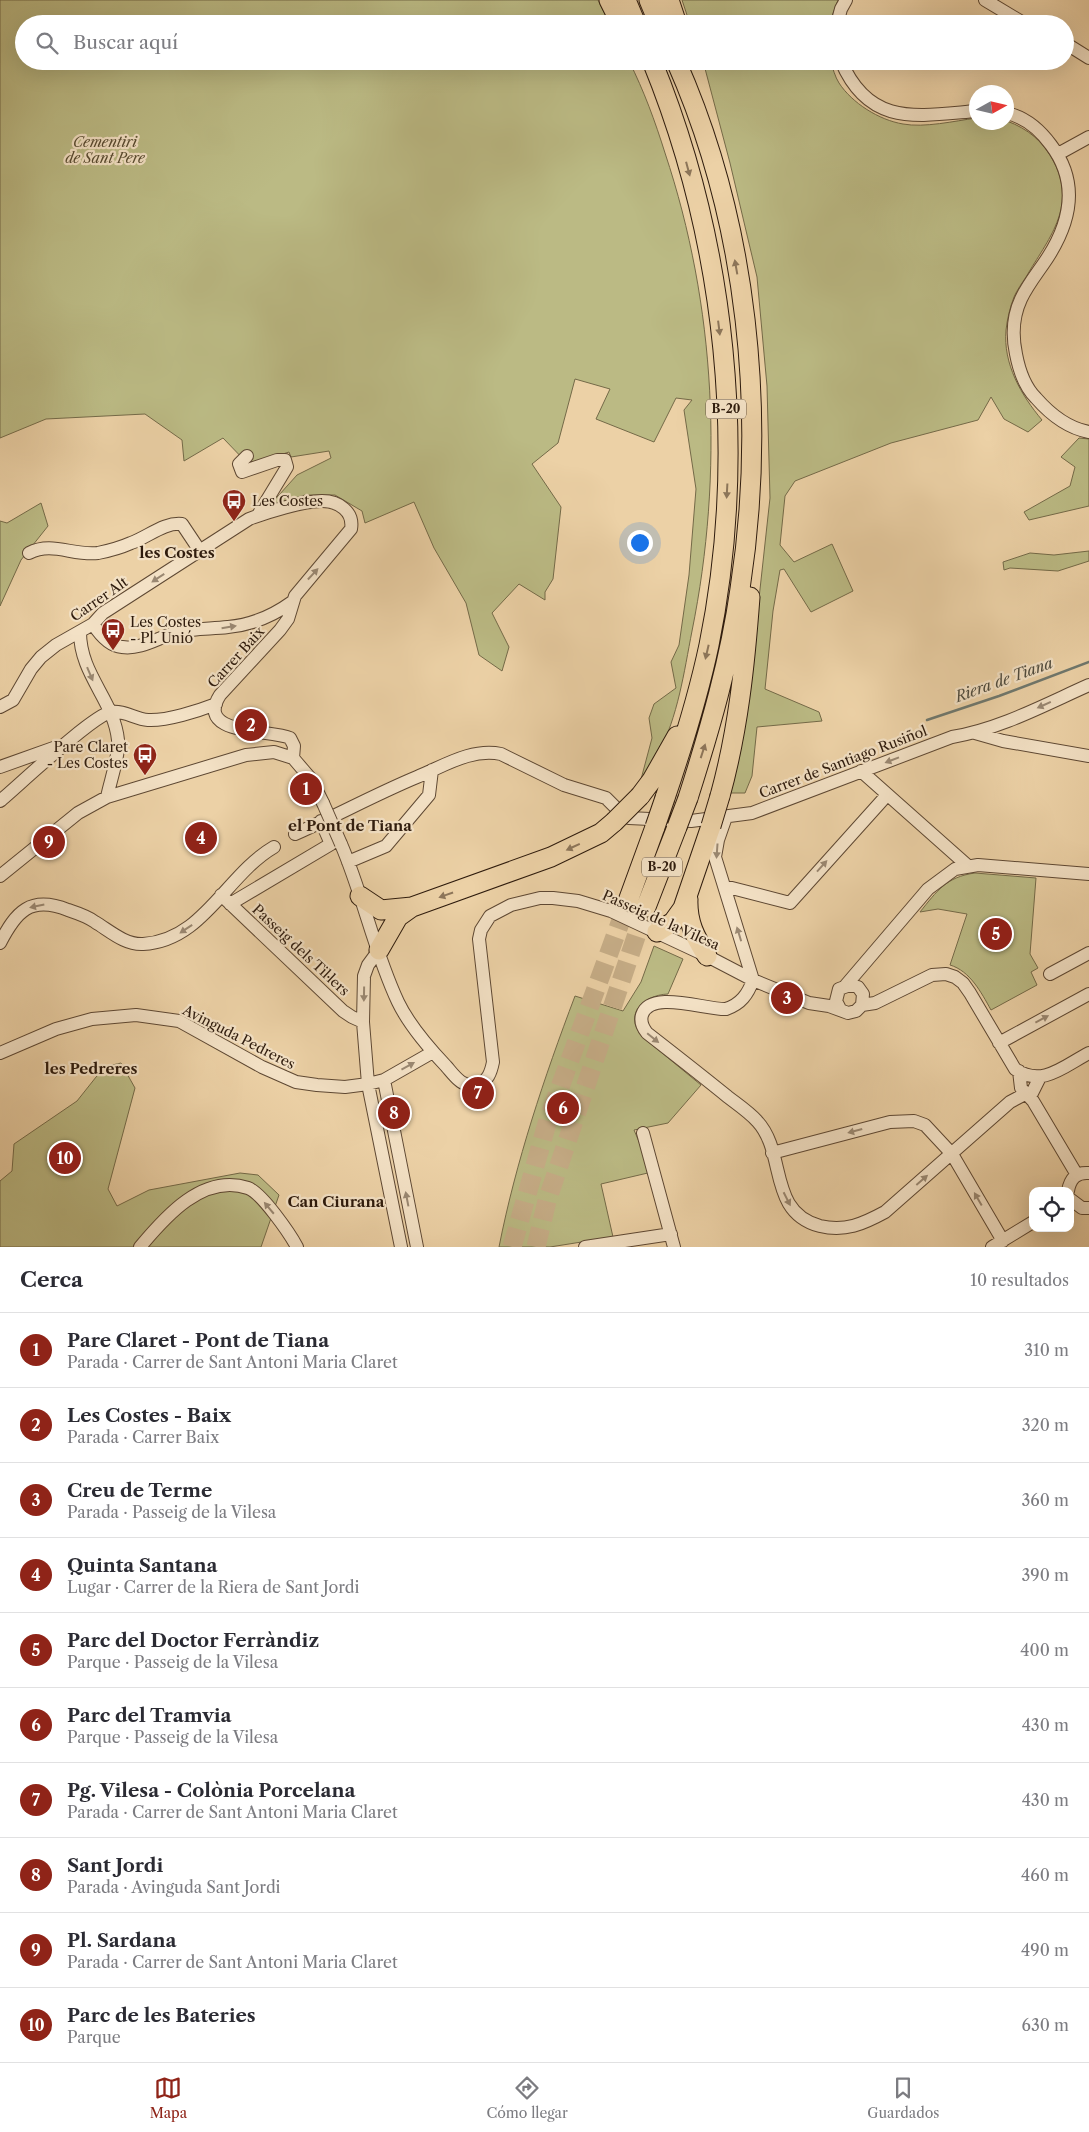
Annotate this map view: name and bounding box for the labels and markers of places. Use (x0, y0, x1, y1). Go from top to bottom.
bus stop icon: Les Costes (221, 488, 247, 522)
place label: Les Costes (252, 492, 323, 510)
place label: Les Costes - Pl. Unió (130, 613, 201, 647)
bus stop icon: Les Costes - Pl. Unió (100, 617, 126, 651)
pin: 2 (235, 706, 267, 744)
place label: Pare Claret - Les Costes (47, 738, 128, 772)
bus stop icon: Pare Claret - Les Costes (132, 742, 158, 776)
pin: 1 (290, 770, 322, 808)
pin: 4 (185, 819, 217, 857)
pin: 9 (33, 823, 65, 861)
pin: 5 (980, 915, 1012, 953)
pin: 3 (771, 979, 803, 1017)
pin: 7 (462, 1074, 494, 1112)
pin: 6 (547, 1089, 579, 1127)
pin: 8 (378, 1094, 410, 1132)
pin: 10 (49, 1139, 81, 1177)

